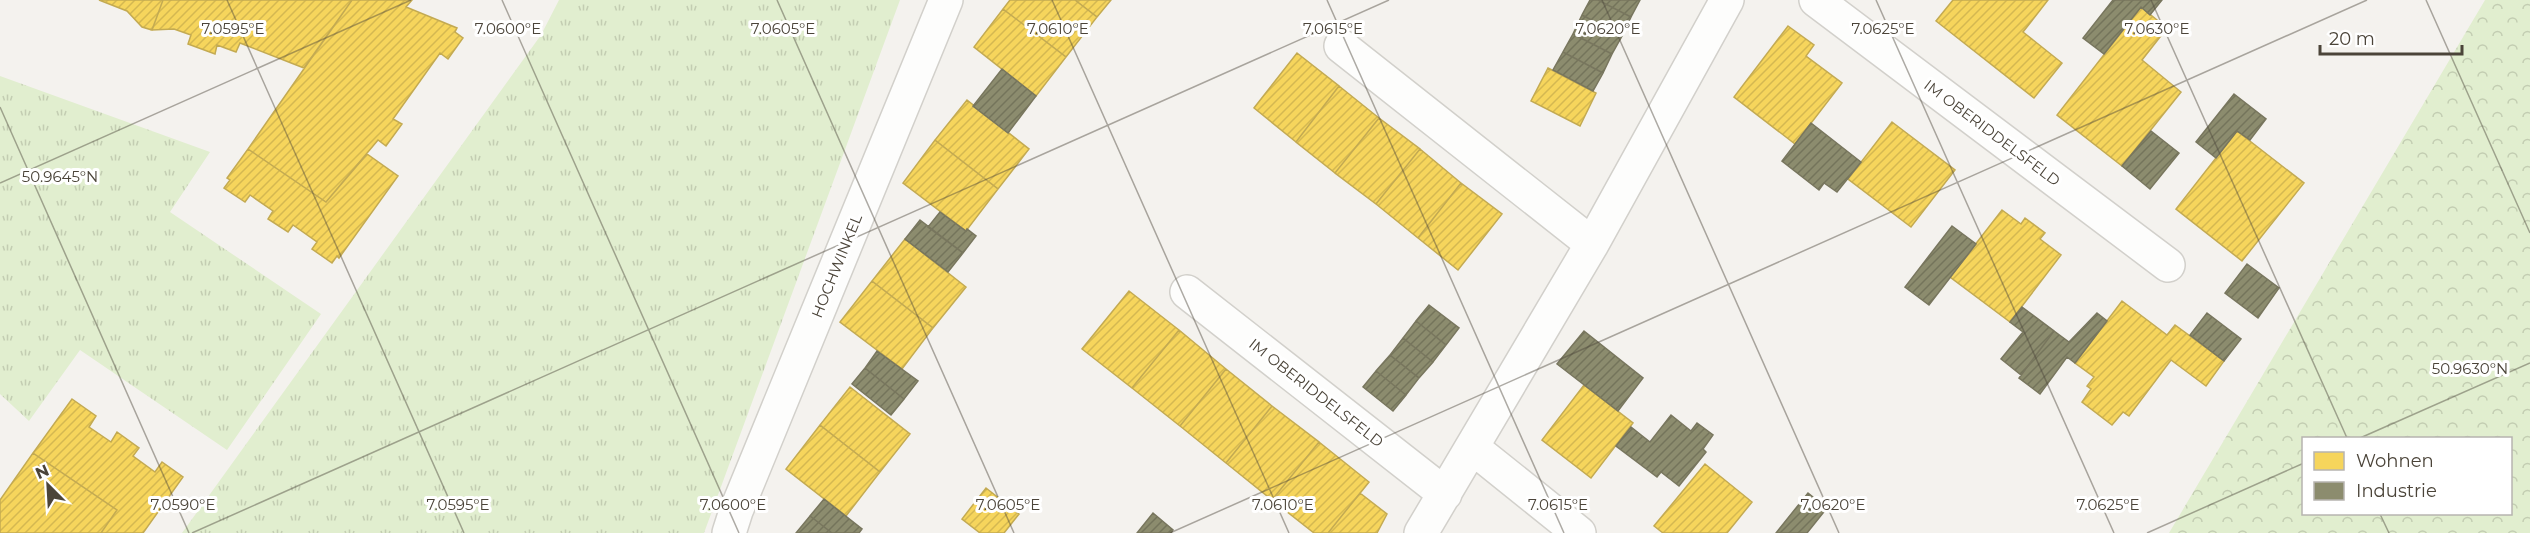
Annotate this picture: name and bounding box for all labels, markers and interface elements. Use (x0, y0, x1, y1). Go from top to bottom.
scale bar (2320, 18, 2462, 56)
text: 7.0595°E (201, 19, 265, 38)
text: 7.0600°E (475, 19, 541, 38)
text: 7.0605°E (751, 19, 815, 38)
text: 7.0610°E (1027, 19, 1089, 38)
text: 7.0615°E (1303, 19, 1363, 38)
text: 7.0620°E (1576, 19, 1640, 38)
text: 7.0625°E (1851, 19, 1915, 38)
text: 7.0630°E (2125, 19, 2189, 38)
text: 20 m (2329, 28, 2375, 50)
street label: IM OBERIDDELSFELD (1920, 75, 2064, 190)
text: 50.9645°N (22, 167, 98, 186)
street label: HOCHWINKEL (807, 211, 866, 320)
street label: IM OBERIDDELSFELD (1245, 334, 1387, 451)
text: 50.9630°N (2432, 359, 2508, 378)
legend (2302, 437, 2512, 515)
text: Wohnen (2356, 450, 2434, 472)
north arrow (18, 455, 78, 515)
text: N (32, 460, 52, 483)
text: Industrie (2356, 480, 2437, 502)
text: 7.0590°E (151, 495, 215, 514)
text: 7.0595°E (426, 495, 490, 514)
text: 7.0600°E (700, 495, 766, 514)
text: 7.0605°E (976, 495, 1040, 514)
text: 7.0610°E (1252, 495, 1314, 514)
text: 7.0615°E (1528, 495, 1588, 514)
text: 7.0620°E (1801, 495, 1865, 514)
text: 7.0625°E (2076, 495, 2140, 514)

